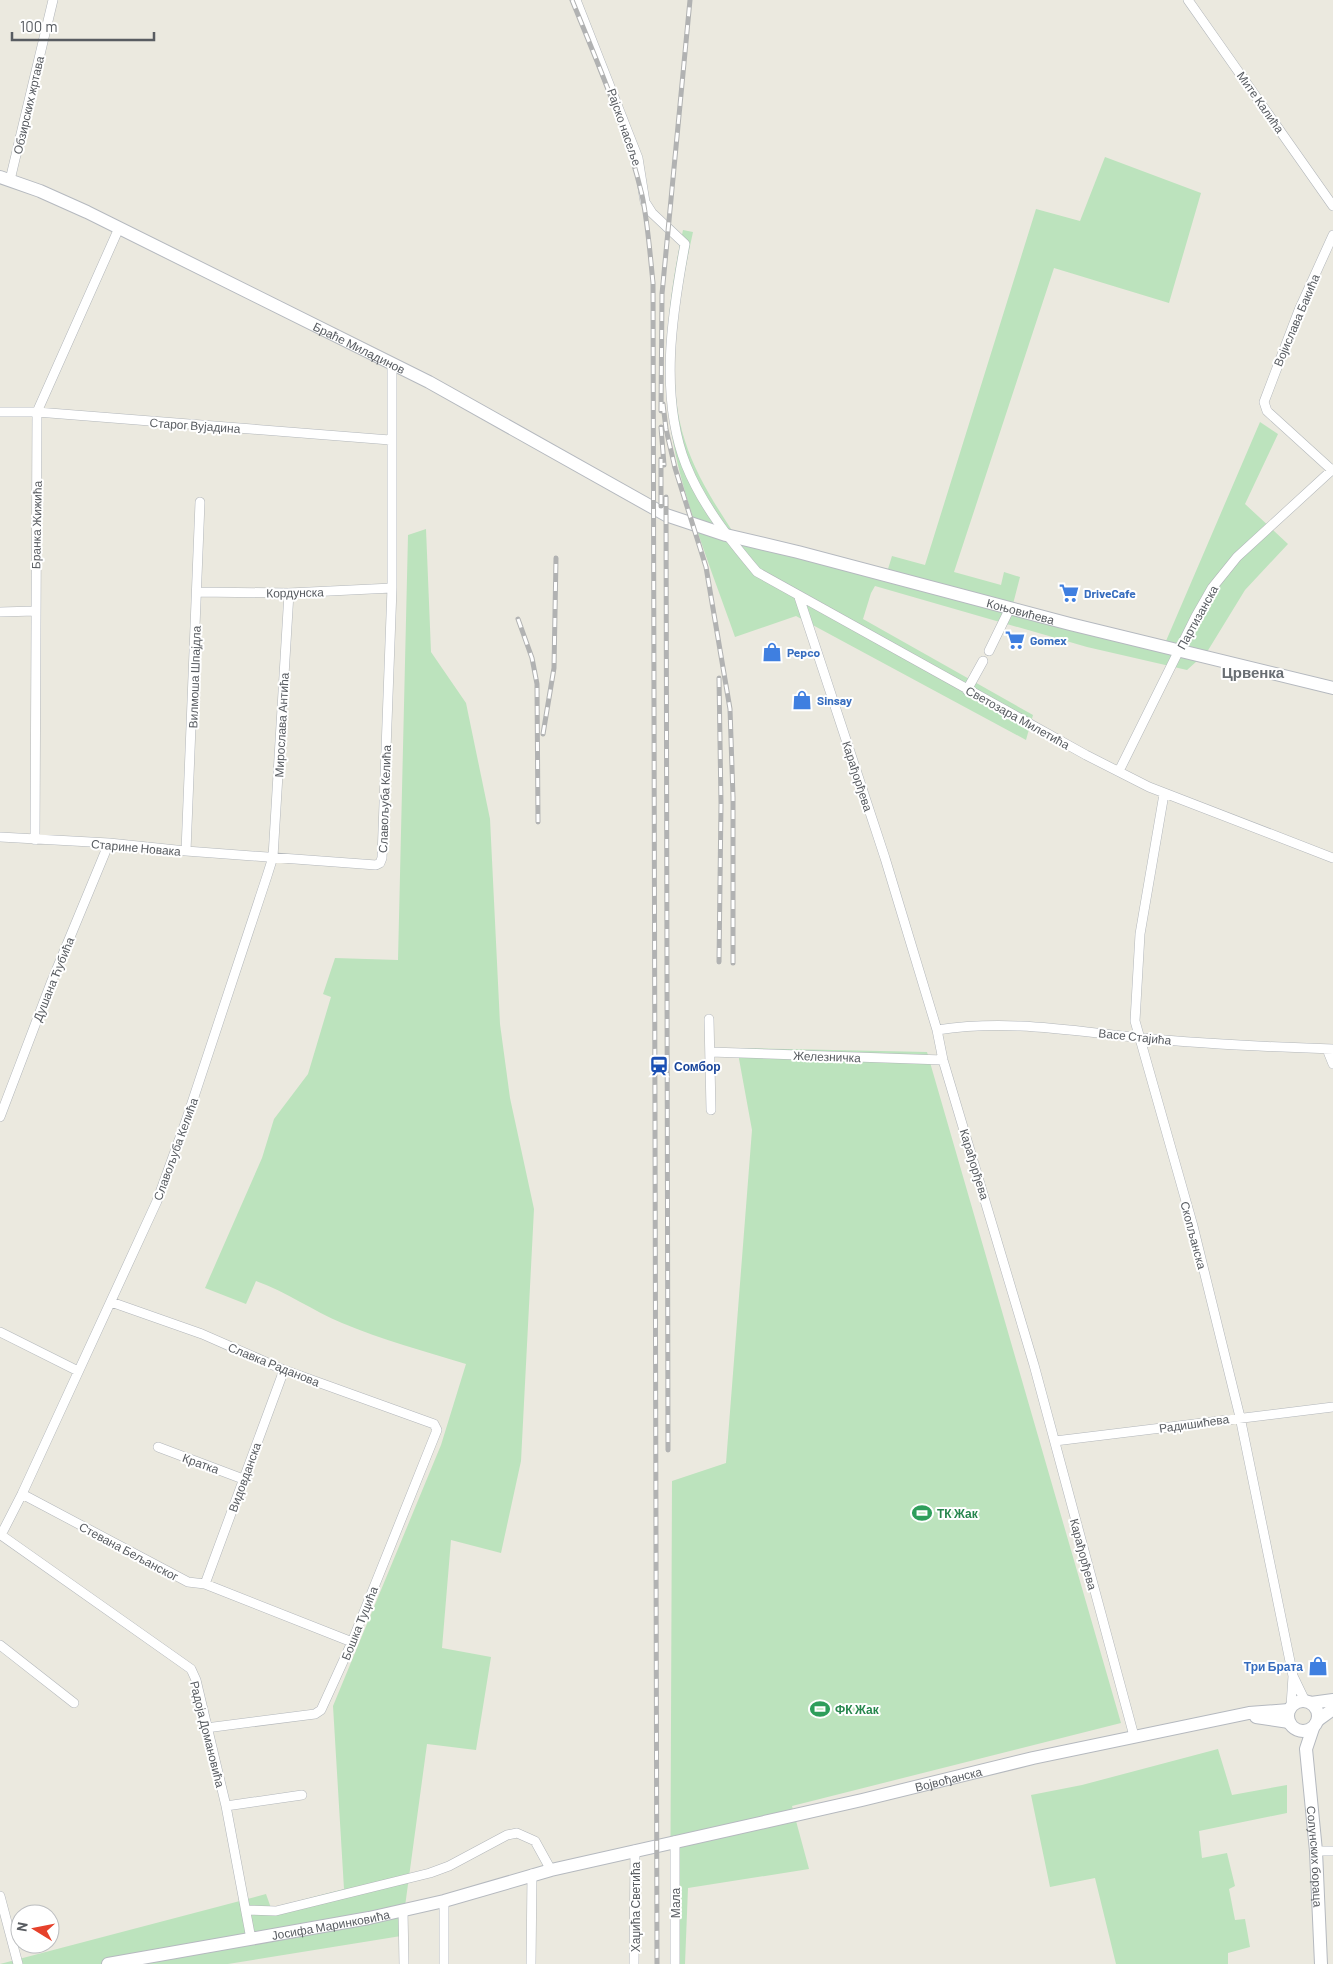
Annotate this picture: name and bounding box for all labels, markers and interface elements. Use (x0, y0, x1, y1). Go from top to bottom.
scale bar (12, 10, 155, 42)
text: 100 m (20, 17, 58, 35)
street label: Обзирских жртава (10, 54, 47, 156)
street label: Мите Калића (1235, 69, 1288, 136)
street label: Рајско насеље (604, 86, 645, 168)
street label: Војислава Бакића (1270, 271, 1323, 369)
street label: Браће Миладинов (311, 319, 408, 376)
street label: Старог Вујадина (149, 415, 241, 436)
street label: Бранка Жижића (28, 480, 45, 569)
supermarket icon: DriveCafe (1058, 582, 1080, 604)
street label: Партизанска (1174, 582, 1221, 652)
street label: Кордунска (266, 584, 324, 601)
place label: DriveCafe (1084, 586, 1136, 600)
street label: Коњовићева (985, 595, 1056, 627)
street label: Вилмоша Шпајдла (185, 625, 204, 729)
supermarket icon: Gomex (1004, 629, 1026, 651)
place label: Gomex (1030, 633, 1067, 647)
shop icon: Pepco (761, 641, 783, 663)
place label: Pepco (787, 645, 821, 659)
district label: Црвенка (1222, 663, 1285, 681)
street label: Мирослава Антића (271, 672, 292, 778)
street label: Светозара Милетића (963, 683, 1073, 752)
shop icon: Sinsay (791, 689, 813, 711)
place label: Sinsay (817, 693, 852, 707)
street label: Карађорђева (839, 739, 876, 814)
street label: Славољуба Келића (375, 744, 394, 853)
street label: Старине Новака (90, 836, 182, 859)
street label: Душана Ћубића (30, 934, 77, 1024)
street label: Васе Стајића (1098, 1025, 1172, 1048)
street label: Железничка (793, 1048, 861, 1064)
station icon: Сомбор (648, 1055, 670, 1077)
place label: Сомбор (674, 1059, 721, 1074)
street label: Славољуба Келића (150, 1095, 201, 1203)
street label: Карађорђева (957, 1127, 993, 1202)
street label: Скопљанска (1178, 1200, 1210, 1271)
street label: Славка Раданова (226, 1339, 322, 1390)
street label: Радишићева (1158, 1411, 1230, 1436)
street label: Видовданска (225, 1440, 264, 1514)
street label: Кратка (181, 1450, 221, 1477)
sports icon: ТК Жак (911, 1502, 933, 1524)
place label: ТК Жак (937, 1506, 979, 1520)
street label: Карађорђева (1067, 1517, 1100, 1592)
street label: Стевана Бељанског (77, 1519, 182, 1583)
street label: Бошка Туцића (338, 1584, 381, 1662)
shop icon: Три Брата (1307, 1655, 1329, 1677)
place label: Три Брата (1244, 1659, 1303, 1674)
street label: Радоја Домановића (187, 1679, 228, 1789)
sports icon: ФК Жак (809, 1698, 831, 1720)
place label: ФК Жак (835, 1702, 880, 1716)
street label: Војвођанска (913, 1764, 984, 1794)
street label: Солунских бораца (1305, 1805, 1325, 1908)
street label: Хаџића Светића (628, 1861, 643, 1952)
street label: Мала (668, 1887, 682, 1918)
north arrow (10, 1904, 60, 1954)
street label: Јосифа Маринковића (270, 1906, 391, 1942)
text: N (13, 1921, 31, 1933)

